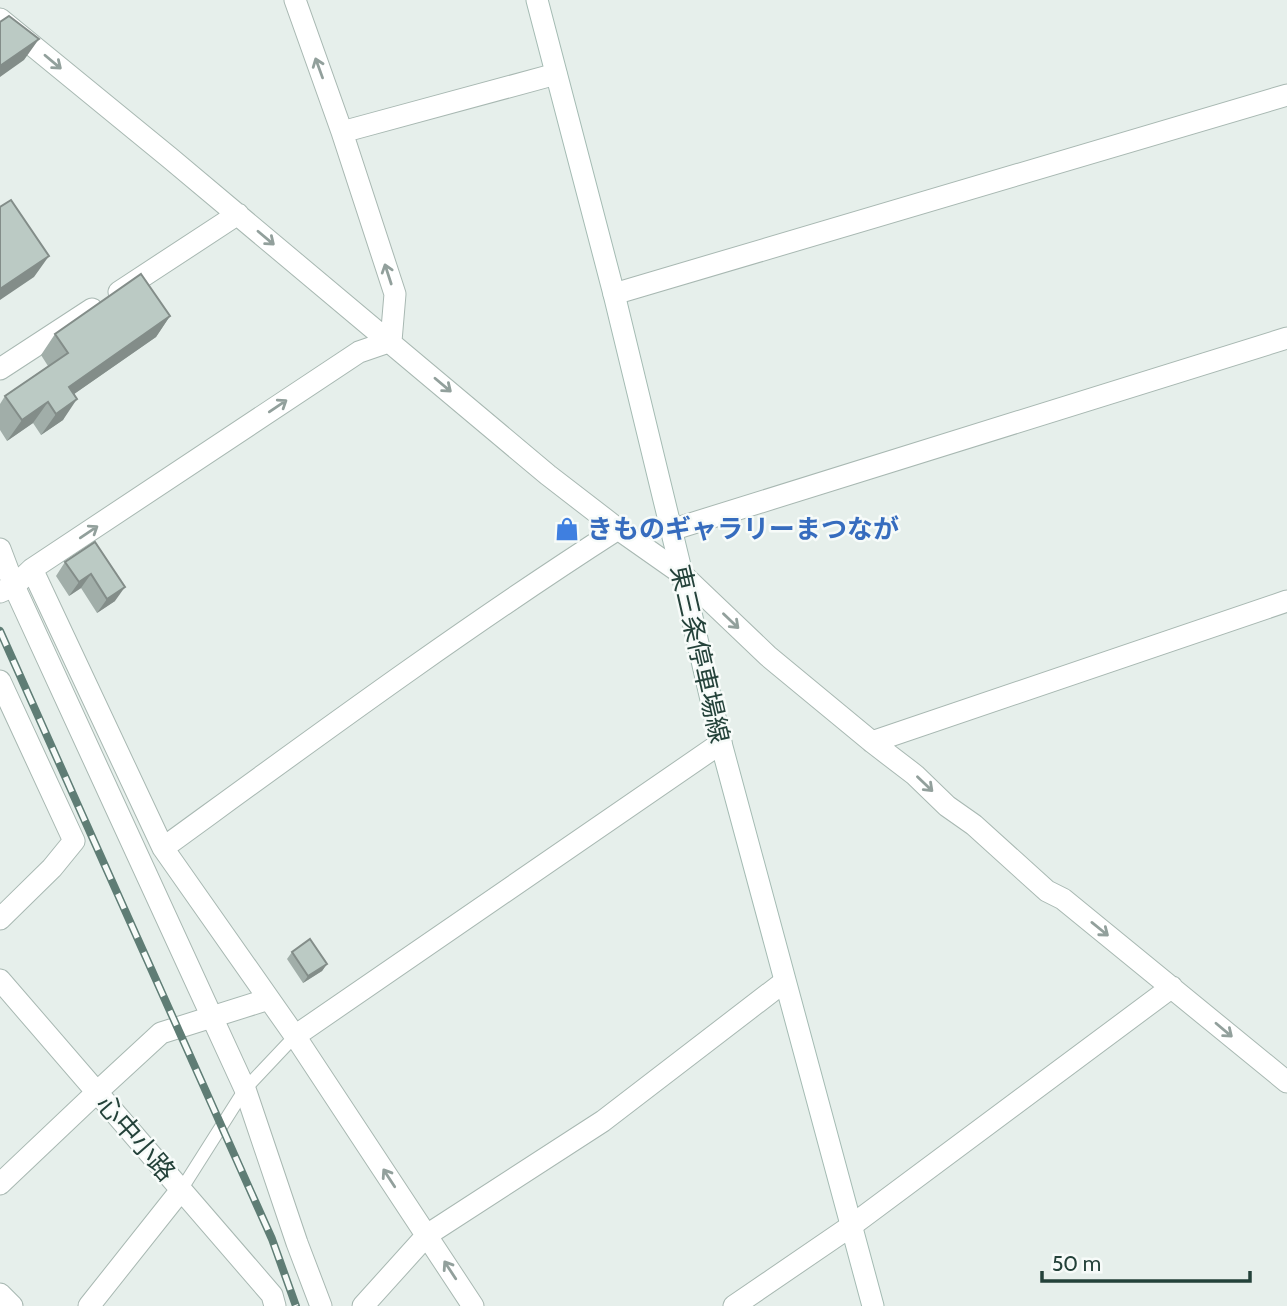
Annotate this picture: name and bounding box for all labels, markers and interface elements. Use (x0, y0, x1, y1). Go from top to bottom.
one-way arrow (43, 54, 61, 70)
one-way arrow (312, 57, 324, 79)
one-way arrow (257, 230, 275, 246)
one-way arrow (381, 264, 393, 286)
one-way arrow (434, 377, 452, 393)
one-way arrow (268, 398, 288, 412)
place label: きものギャラリーまつなが (587, 513, 899, 545)
shop icon: きものギャラリーまつなが (553, 515, 581, 543)
one-way arrow (79, 524, 98, 539)
street label: 東三条停車場線 (664, 562, 736, 746)
one-way arrow (722, 613, 739, 630)
one-way arrow (916, 776, 933, 793)
one-way arrow (1090, 921, 1108, 936)
one-way arrow (1215, 1022, 1233, 1038)
street label: 心中小路 (90, 1088, 182, 1188)
one-way arrow (382, 1169, 396, 1188)
scale bar (1042, 1240, 1250, 1284)
text: 50 m (1052, 1251, 1101, 1276)
one-way arrow (443, 1261, 457, 1281)

